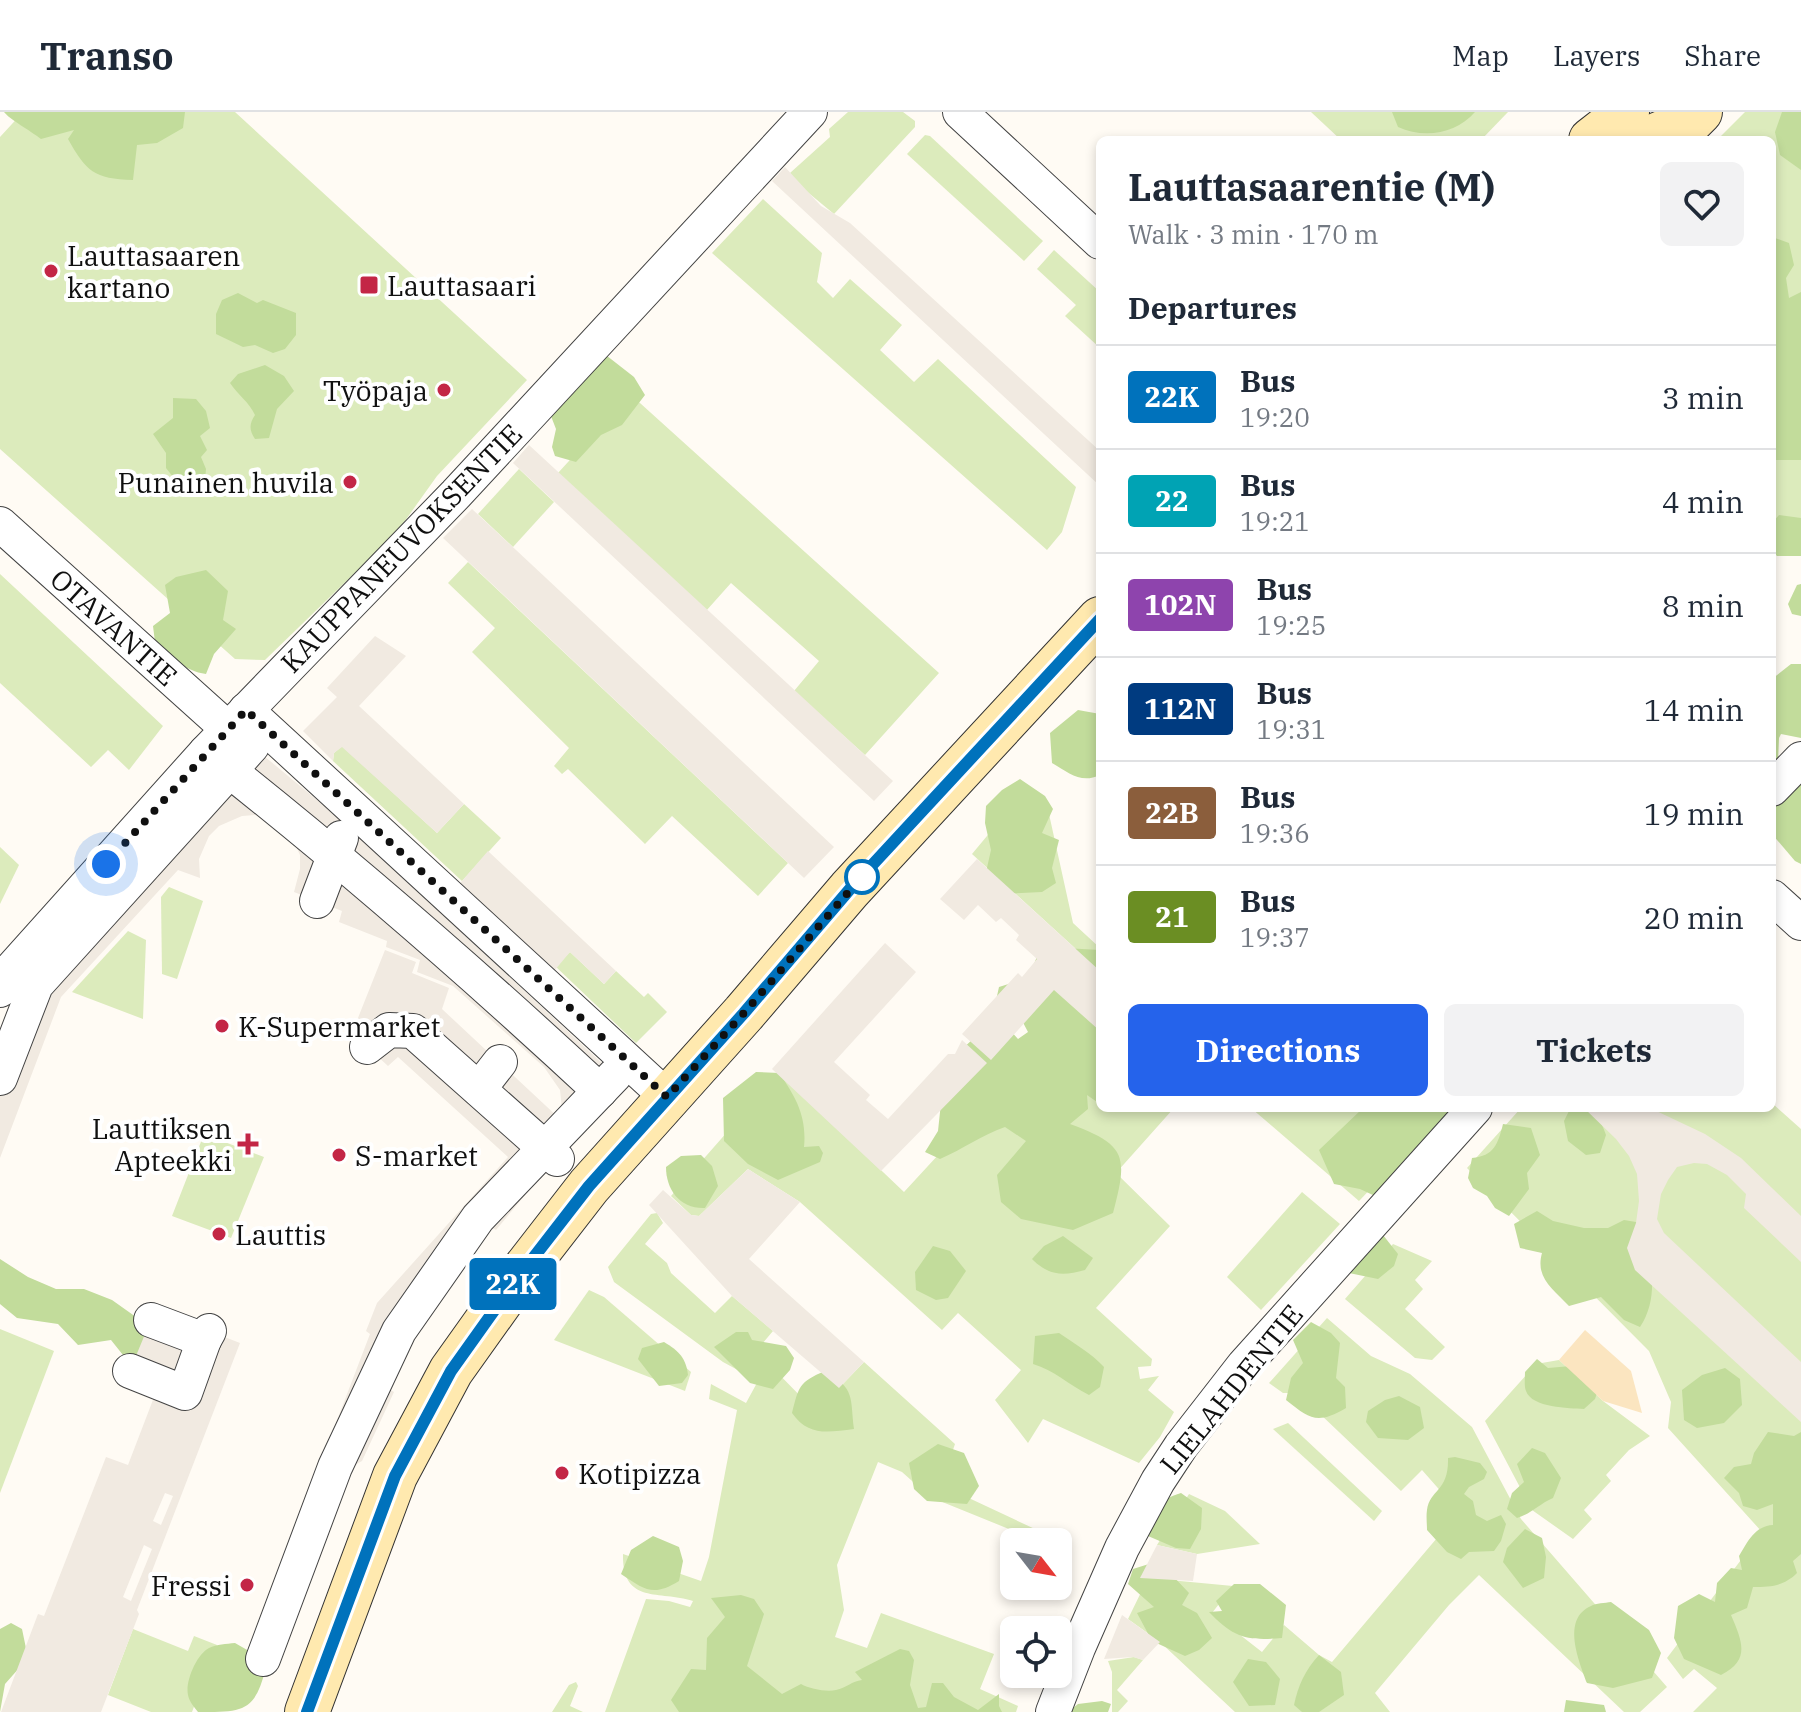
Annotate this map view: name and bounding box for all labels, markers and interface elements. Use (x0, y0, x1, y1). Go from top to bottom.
text: Transo (40, 31, 174, 80)
text: Map (1452, 37, 1509, 74)
text: Layers (1553, 37, 1640, 74)
text: Share (1684, 37, 1761, 74)
text: Lauttasaarentie (M) (1128, 162, 1495, 211)
button: heart (1660, 162, 1744, 246)
text: Walk · 3 min · 170 m (1128, 217, 1379, 251)
place label: Lauttasaaren kartano (67, 237, 240, 306)
marker: Lauttasaaren kartano (42, 262, 60, 280)
place label: Lauttasaari (387, 267, 536, 304)
marker: Lauttasaari (358, 274, 380, 296)
text: Departures (1128, 288, 1297, 327)
text: Bus (1240, 361, 1295, 400)
place label: Työpaja (323, 372, 428, 409)
text: 22K (1144, 378, 1200, 415)
text: 3 min (1662, 378, 1744, 417)
marker: Työpaja (435, 381, 453, 399)
text: 19:20 (1240, 400, 1310, 434)
street label: KAUPPANEUVOKSENTIE (272, 416, 530, 680)
place label: Punainen huvila (118, 464, 334, 501)
text: Bus (1240, 465, 1295, 504)
marker: Punainen huvila (341, 473, 359, 491)
text: 22 (1155, 482, 1189, 519)
text: 4 min (1662, 482, 1744, 521)
text: 19:21 (1240, 504, 1310, 538)
street label: OTAVANTIE (43, 560, 185, 694)
text: Bus (1257, 569, 1312, 608)
text: 102N (1144, 586, 1217, 623)
text: 8 min (1662, 586, 1744, 625)
text: 19:25 (1257, 608, 1326, 642)
text: Bus (1257, 673, 1312, 712)
text: 112N (1144, 690, 1217, 727)
text: 14 min (1644, 690, 1744, 729)
text: 19:31 (1257, 712, 1326, 746)
text: Bus (1240, 777, 1295, 816)
text: 22B (1145, 794, 1199, 831)
text: 19 min (1644, 794, 1744, 833)
text: 19:36 (1240, 816, 1310, 850)
your location (86, 844, 126, 884)
unlabelled marker (845, 860, 879, 894)
text: Bus (1240, 881, 1295, 920)
text: 21 (1155, 898, 1189, 935)
text: 20 min (1644, 898, 1744, 937)
text: 19:37 (1240, 920, 1310, 954)
button: Directions (1128, 1004, 1428, 1096)
button: Tickets (1444, 1004, 1744, 1096)
place label: K-Supermarket (238, 1008, 440, 1045)
marker: K-Supermarket (213, 1017, 231, 1035)
place label: Lauttiksen Apteekki (92, 1110, 232, 1179)
marker: Lauttiksen Apteekki (239, 1135, 257, 1153)
place label: S-market (355, 1137, 478, 1174)
marker: S-market (330, 1146, 348, 1164)
place label: Lauttis (235, 1216, 326, 1253)
marker: Lauttis (210, 1225, 228, 1243)
line badge: 22K (467, 1258, 559, 1310)
text: 22K (485, 1265, 541, 1302)
street label: LIELAHDENTIE (1151, 1297, 1311, 1481)
place label: Kotipizza (578, 1455, 701, 1492)
marker: Kotipizza (553, 1464, 571, 1482)
north arrow (1000, 1528, 1072, 1600)
map controls (1000, 1528, 1072, 1688)
place label: Fressi (151, 1567, 231, 1604)
marker: Fressi (238, 1576, 256, 1594)
button: locate (1000, 1616, 1072, 1688)

